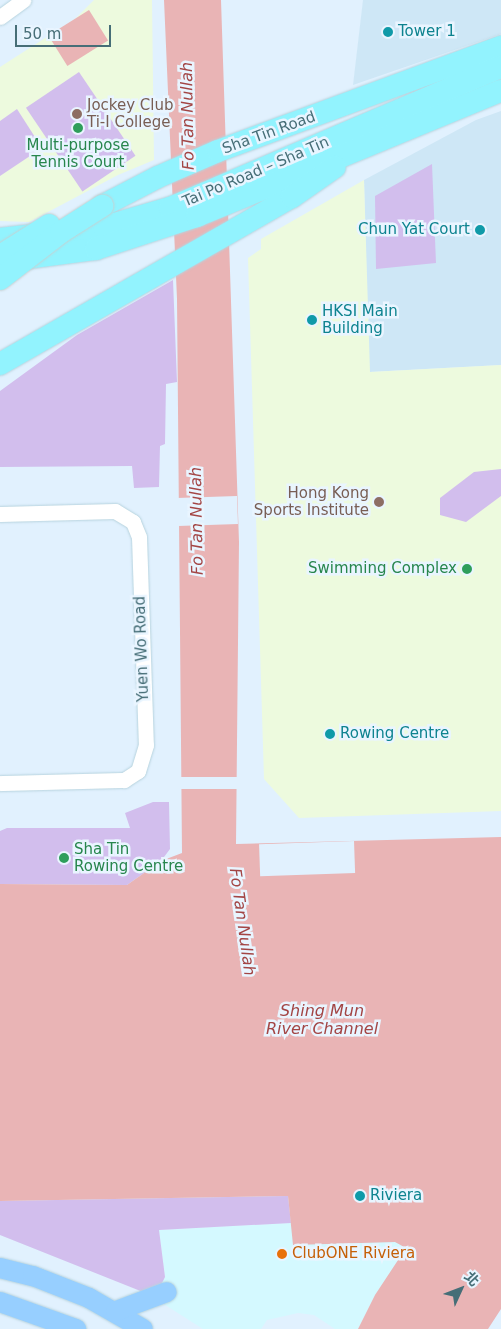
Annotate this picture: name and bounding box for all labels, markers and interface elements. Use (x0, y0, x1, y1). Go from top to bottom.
scale bar (18, 15, 114, 47)
place label: Tower 1 (398, 23, 456, 41)
text: 50 m (23, 25, 61, 43)
marker: Tower 1 (382, 26, 394, 38)
water label: Fo Tan Nullah (177, 62, 199, 170)
place label: Jockey Club Ti-I College (87, 96, 174, 131)
marker: Jockey Club Ti-I College (71, 108, 83, 120)
street label: Sha Tin Road (220, 108, 318, 158)
marker: Multi-purpose Tennis Court (72, 122, 84, 134)
street label: Tai Po Road – Sha Tin (180, 133, 332, 211)
place label: Multi-purpose Tennis Court (26, 136, 130, 171)
place label: Chun Yat Court (358, 221, 470, 239)
marker: Chun Yat Court (474, 224, 486, 236)
place label: HKSI Main Building (322, 302, 398, 337)
marker: HKSI Main Building (306, 314, 318, 326)
water label: Fo Tan Nullah (186, 467, 208, 575)
place label: Hong Kong Sports Institute (254, 484, 369, 519)
marker: Hong Kong Sports Institute (373, 496, 385, 508)
place label: Swimming Complex (308, 560, 457, 578)
marker: Swimming Complex (461, 563, 473, 575)
street label: Yuen Wo Road (131, 596, 153, 702)
place label: Rowing Centre (340, 725, 449, 743)
marker: Rowing Centre (324, 728, 336, 740)
place label: Sha Tin Rowing Centre (74, 840, 183, 875)
marker: Sha Tin Rowing Centre (58, 852, 70, 864)
water label: Fo Tan Nullah (225, 867, 259, 977)
water label: Shing Mun River Channel (266, 1001, 378, 1039)
place label: Riviera (370, 1187, 422, 1205)
marker: Riviera (354, 1190, 366, 1202)
place label: ClubONE Riviera (292, 1245, 415, 1263)
marker: ClubONE Riviera (276, 1248, 288, 1260)
north arrow (436, 1264, 486, 1314)
text: 北 (461, 1268, 483, 1289)

